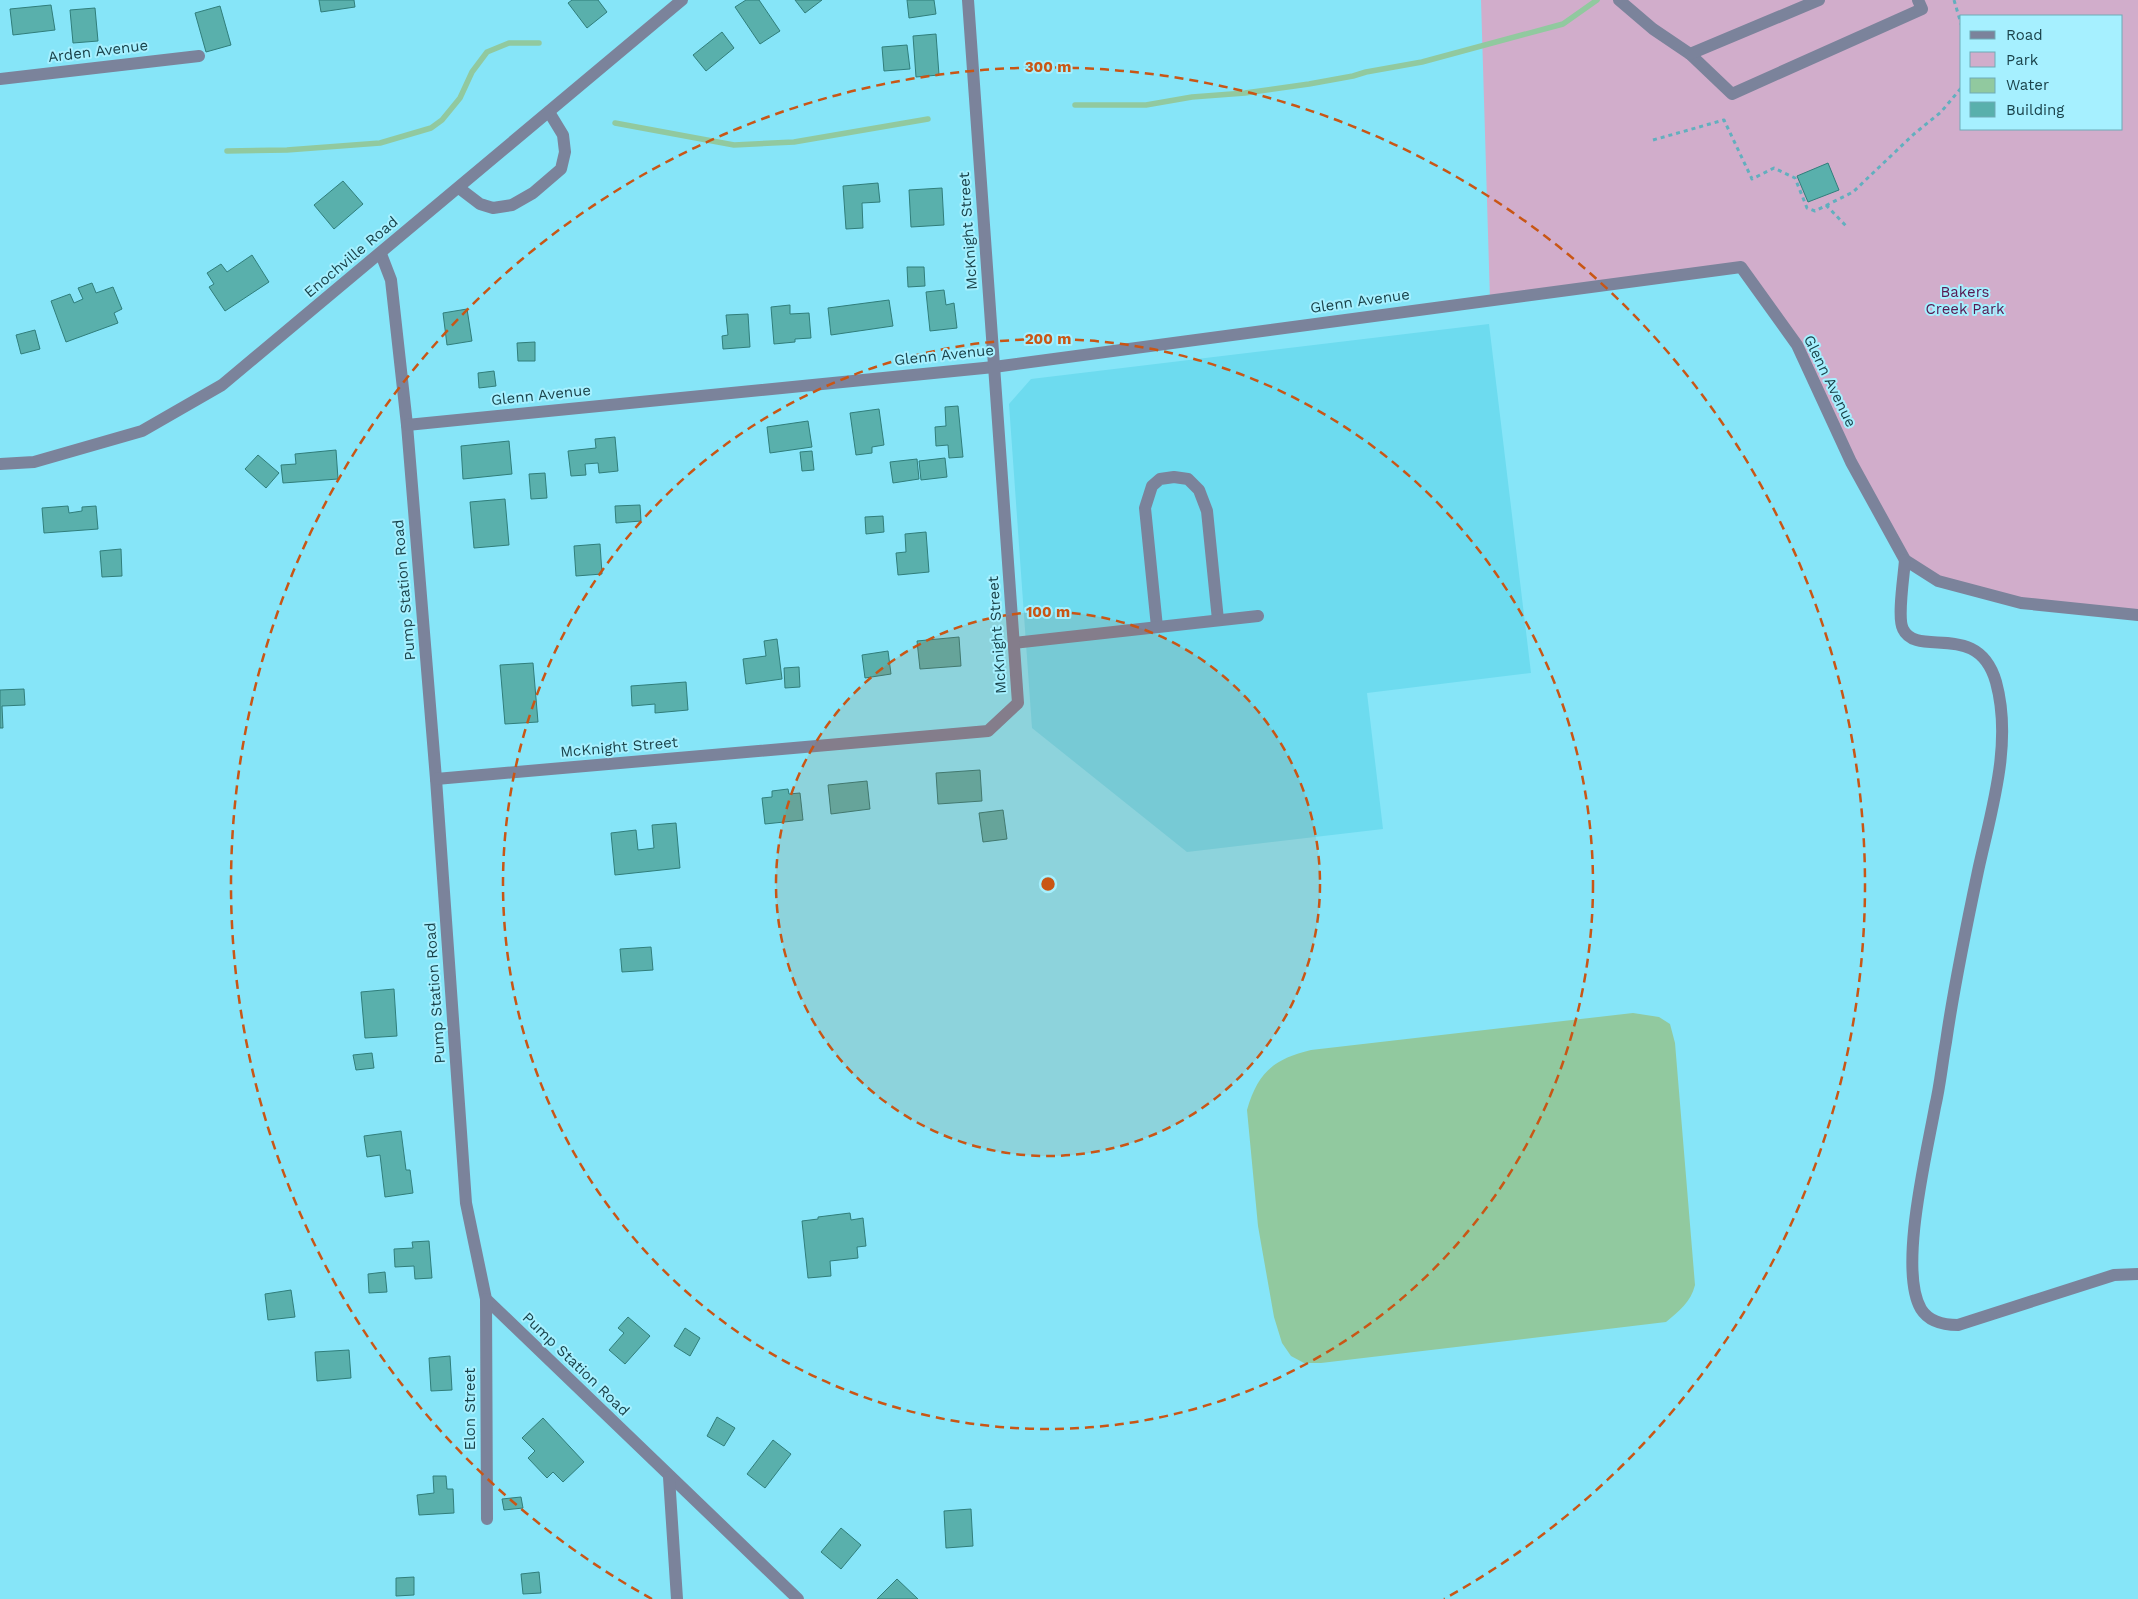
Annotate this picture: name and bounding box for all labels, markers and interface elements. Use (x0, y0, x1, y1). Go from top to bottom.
legend (1960, 15, 2123, 130)
text: Road (2006, 26, 2043, 44)
street label: Arden Avenue (47, 36, 149, 66)
text: Park (2006, 51, 2039, 69)
text: 300 m (1025, 58, 1071, 76)
text: Water (2006, 76, 2049, 94)
text: Building (2006, 101, 2064, 119)
street label: McKnight Street (955, 171, 981, 290)
street label: Enochville Road (301, 213, 401, 301)
park label: Bakers Creek Park (1925, 283, 2005, 318)
street label: Glenn Avenue (1309, 285, 1411, 317)
text: 200 m (1025, 330, 1071, 348)
street label: Glenn Avenue (1800, 332, 1860, 430)
street label: Glenn Avenue (893, 341, 995, 369)
street label: Glenn Avenue (490, 381, 592, 409)
street label: Pump Station Road (389, 519, 419, 661)
street label: McKnight Street (984, 575, 1010, 694)
text: 100 m (1026, 603, 1070, 621)
street label: McKnight Street (559, 733, 679, 761)
centre of rings (1039, 875, 1057, 893)
street label: Pump Station Road (421, 922, 449, 1064)
street label: Pump Station Road (519, 1308, 633, 1420)
street label: Elon Street (461, 1367, 479, 1450)

